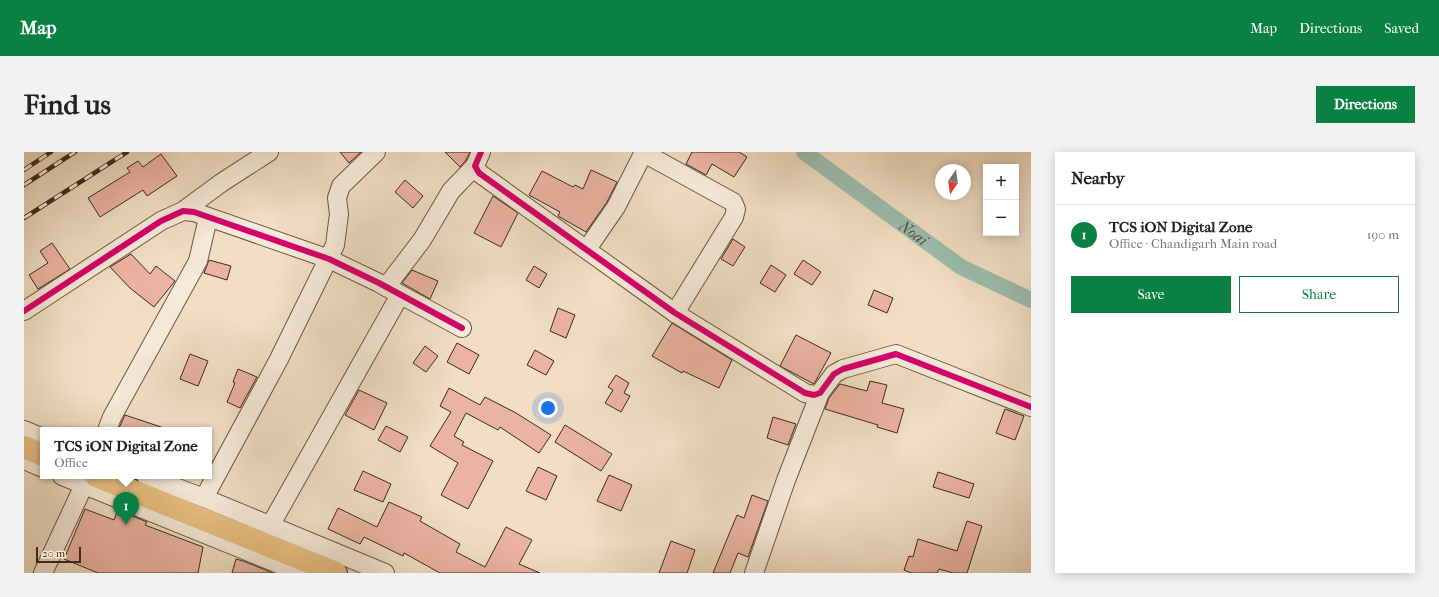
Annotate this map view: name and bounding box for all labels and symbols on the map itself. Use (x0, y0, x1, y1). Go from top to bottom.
north arrow (935, 164, 971, 200)
water label: Noai (894, 215, 933, 250)
your location (538, 398, 558, 418)
pin: 1 (113, 492, 139, 525)
scale bar (36, 545, 81, 564)

